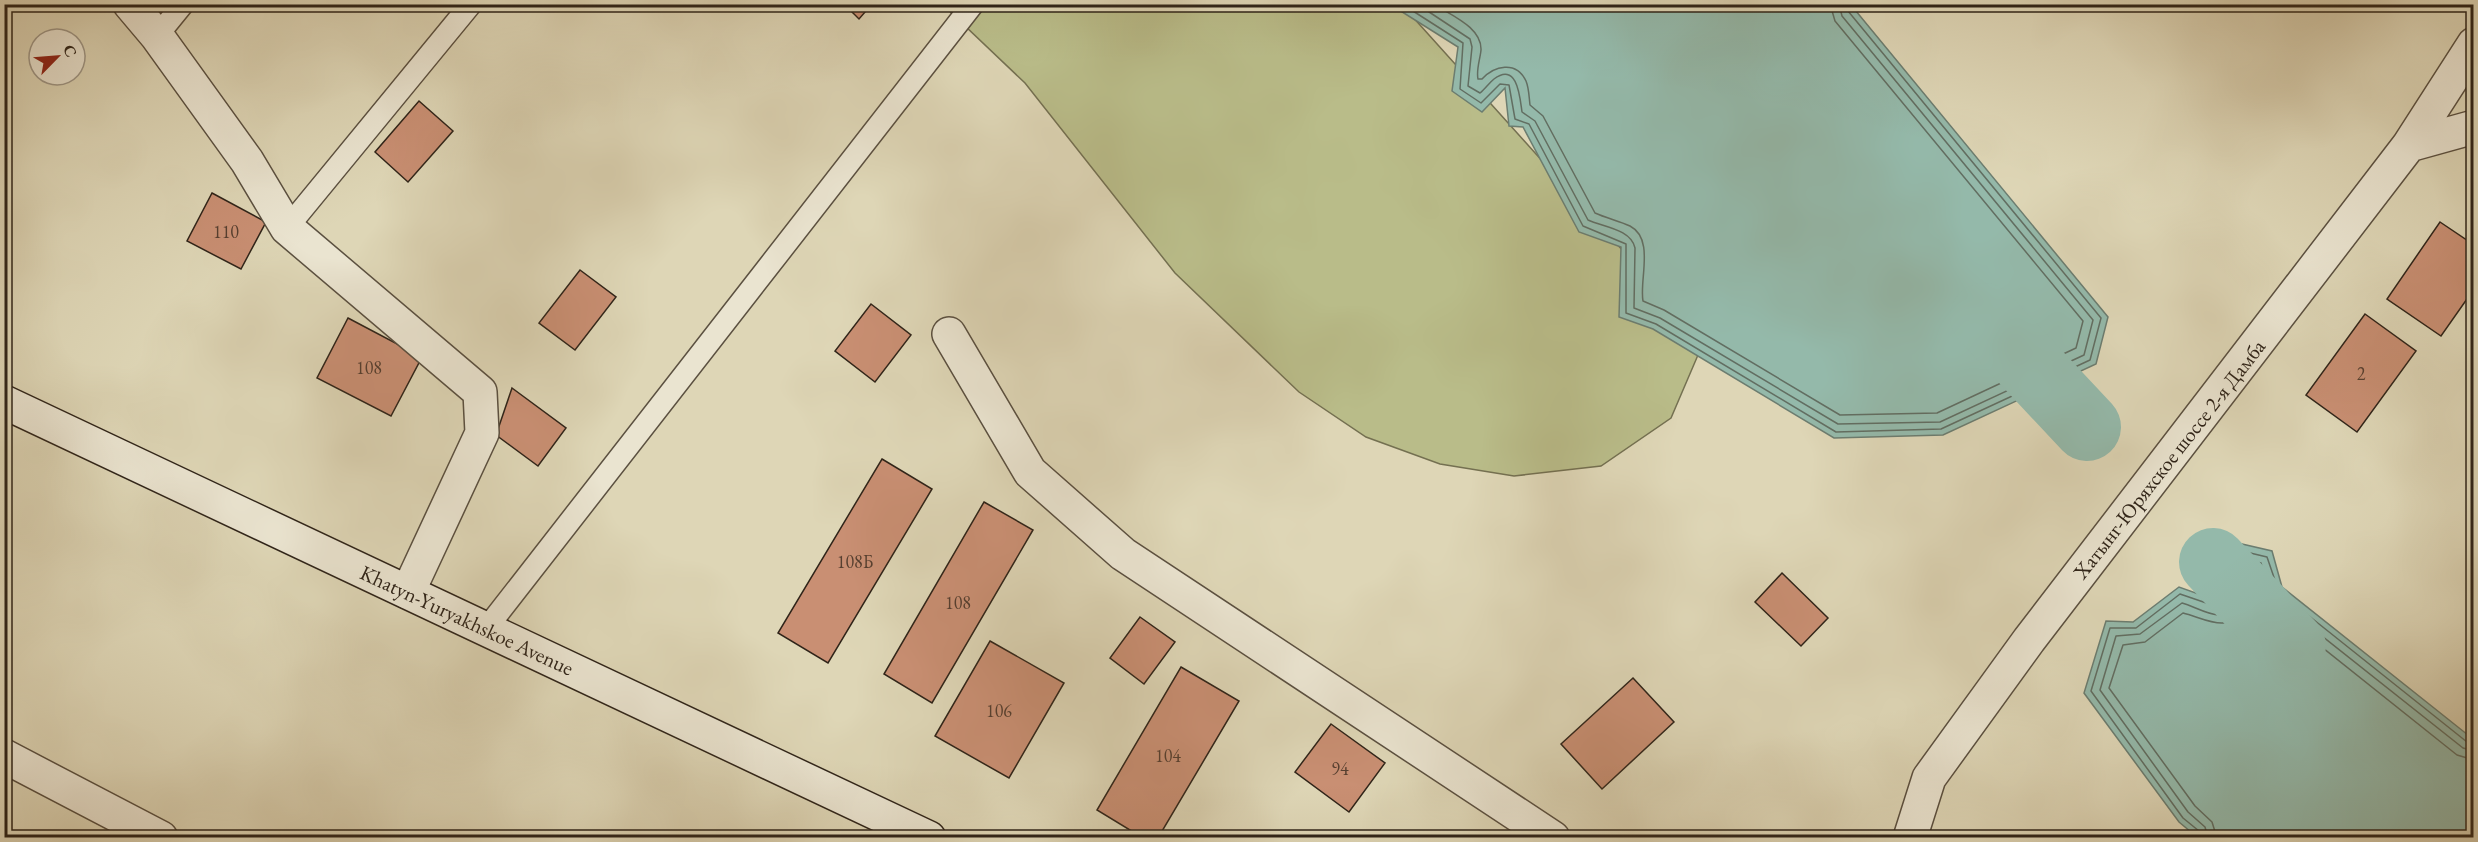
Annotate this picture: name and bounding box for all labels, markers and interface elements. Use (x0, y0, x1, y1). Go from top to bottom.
north arrow (27, 27, 87, 87)
text: С (58, 41, 82, 60)
house number: 110 (213, 220, 239, 243)
street label: Хатынг-Юряхское шоссе 2-я Дамба (2066, 333, 2271, 585)
house number: 108 (356, 356, 382, 379)
house number: 2 (2357, 362, 2366, 385)
house number: 108Б (837, 550, 873, 573)
street label: Khatyn-Yuryakhskoe Avenue (356, 559, 578, 681)
house number: 108 (945, 591, 971, 614)
house number: 106 (986, 699, 1012, 722)
house number: 104 (1155, 744, 1181, 767)
house number: 94 (1331, 757, 1349, 780)

